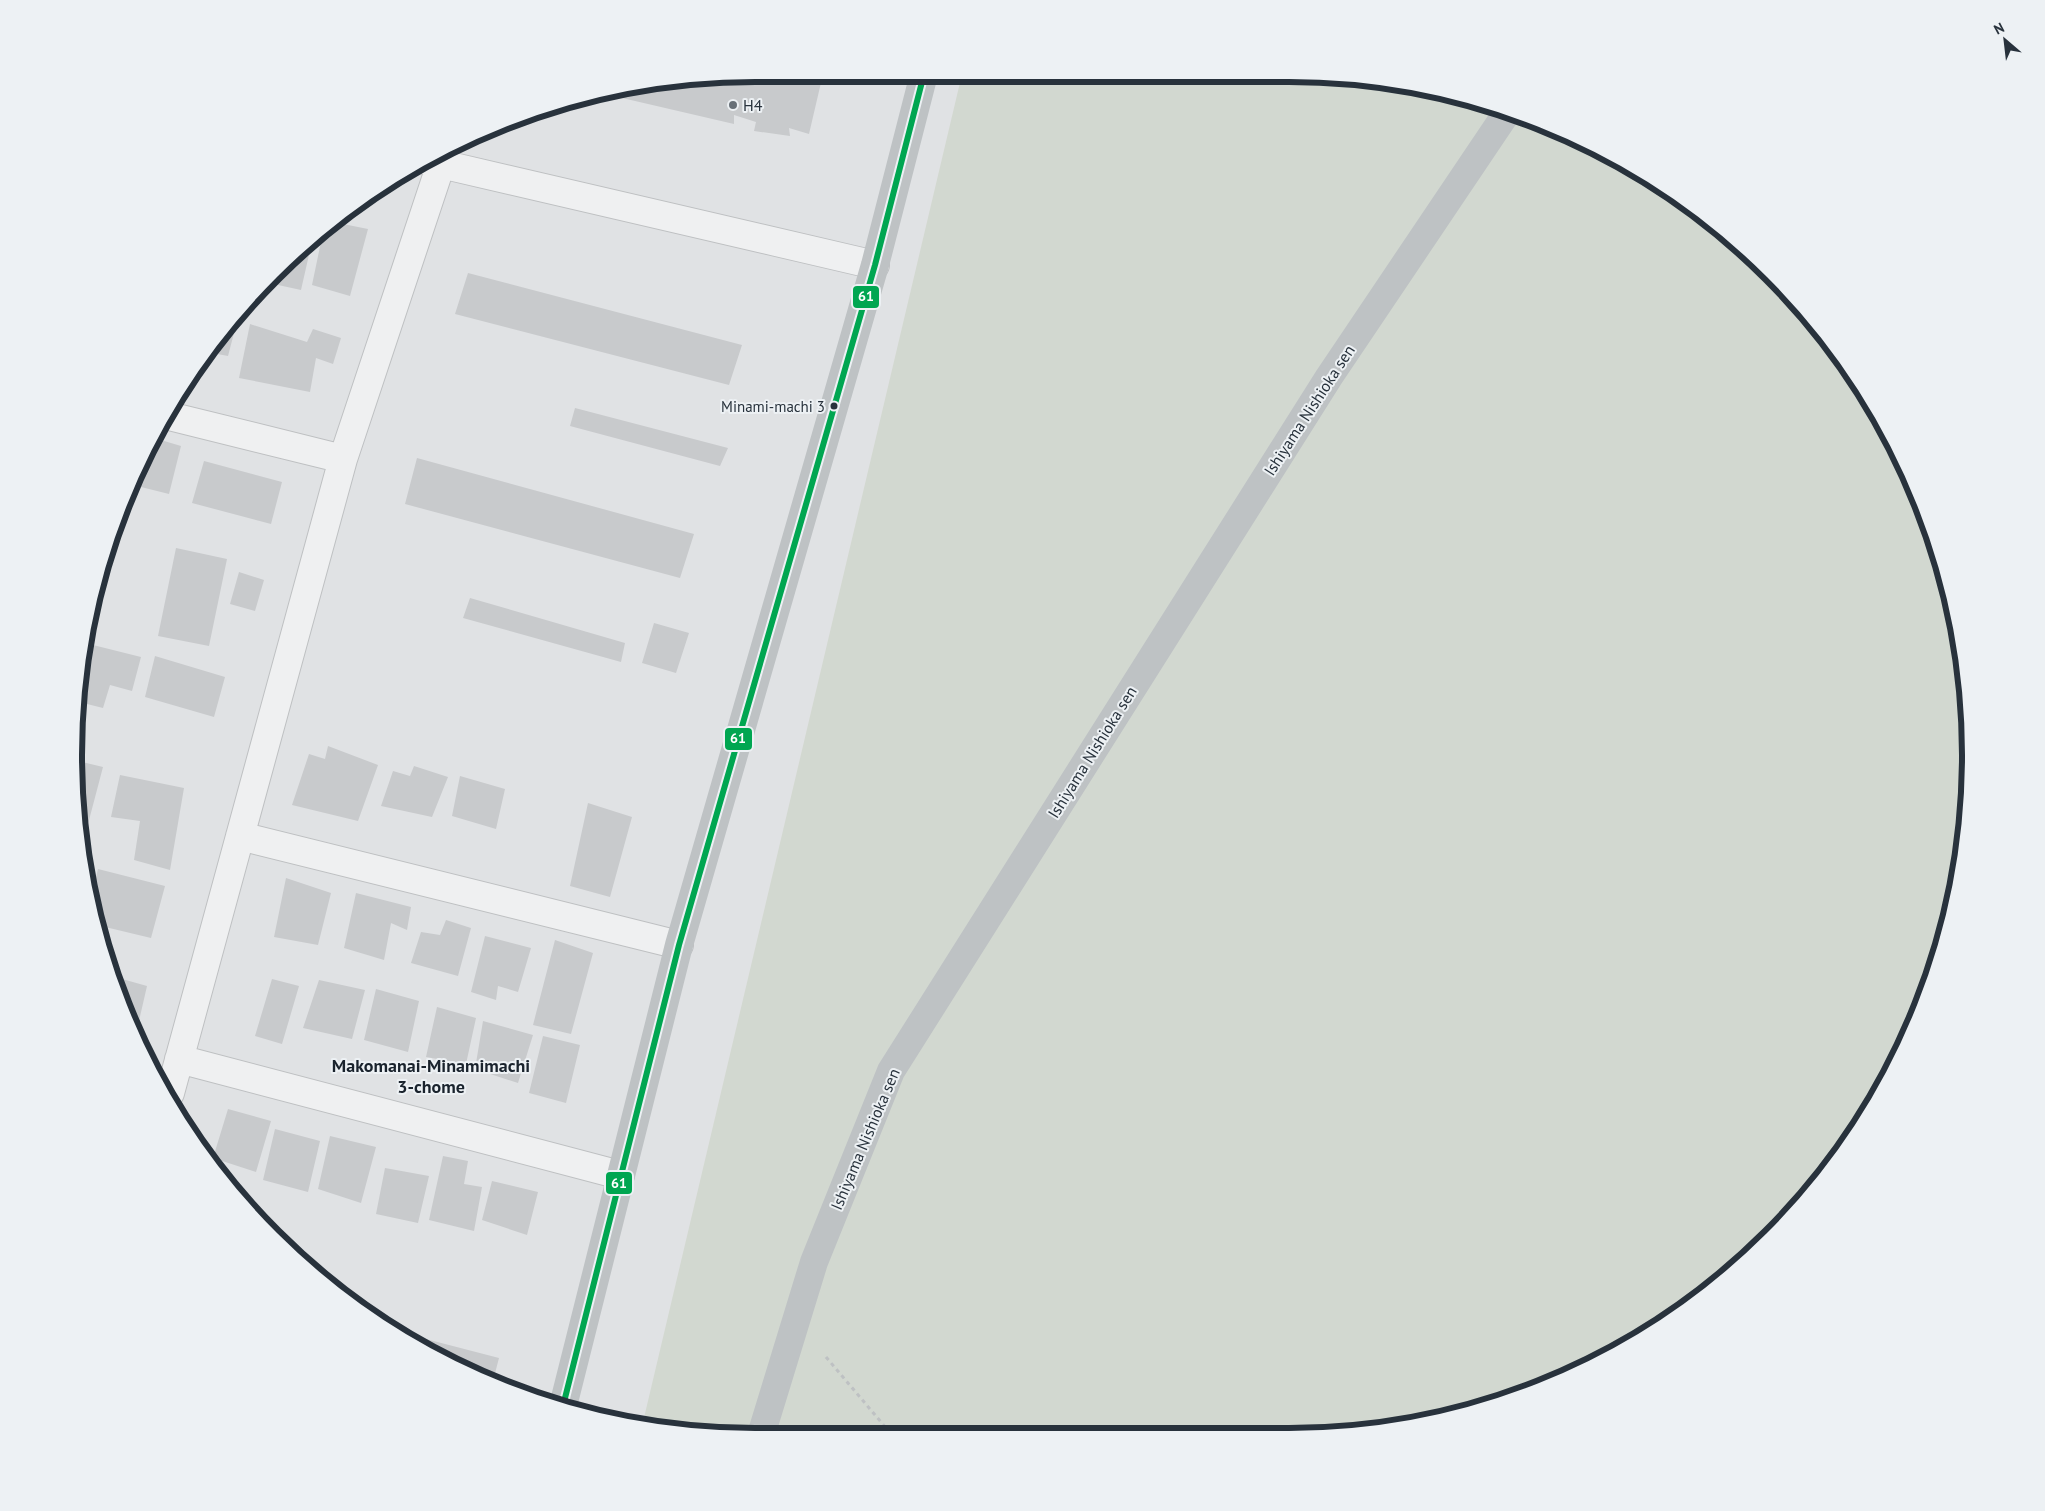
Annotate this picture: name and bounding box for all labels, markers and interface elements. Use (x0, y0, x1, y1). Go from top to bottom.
north arrow (1980, 15, 2030, 65)
text: N (1991, 18, 2007, 39)
place label: H4 (743, 95, 763, 115)
marker: H4 (727, 99, 739, 111)
line badge: 61 (852, 285, 880, 309)
text: 61 (858, 287, 874, 305)
street label: Ishiyama Nishioka sen (1259, 341, 1359, 479)
place label: Minami-machi 3 (721, 397, 825, 416)
marker: Minami-machi 3 (829, 401, 839, 411)
street label: Ishiyama Nishioka sen (1043, 682, 1141, 822)
line badge: 61 (724, 727, 753, 751)
text: 61 (730, 729, 746, 747)
district label: Makomanai-Minamimachi 3-chome (332, 1054, 530, 1098)
street label: Ishiyama Nishioka sen (826, 1065, 904, 1213)
line badge: 61 (605, 1171, 633, 1195)
text: 61 (611, 1174, 627, 1192)

